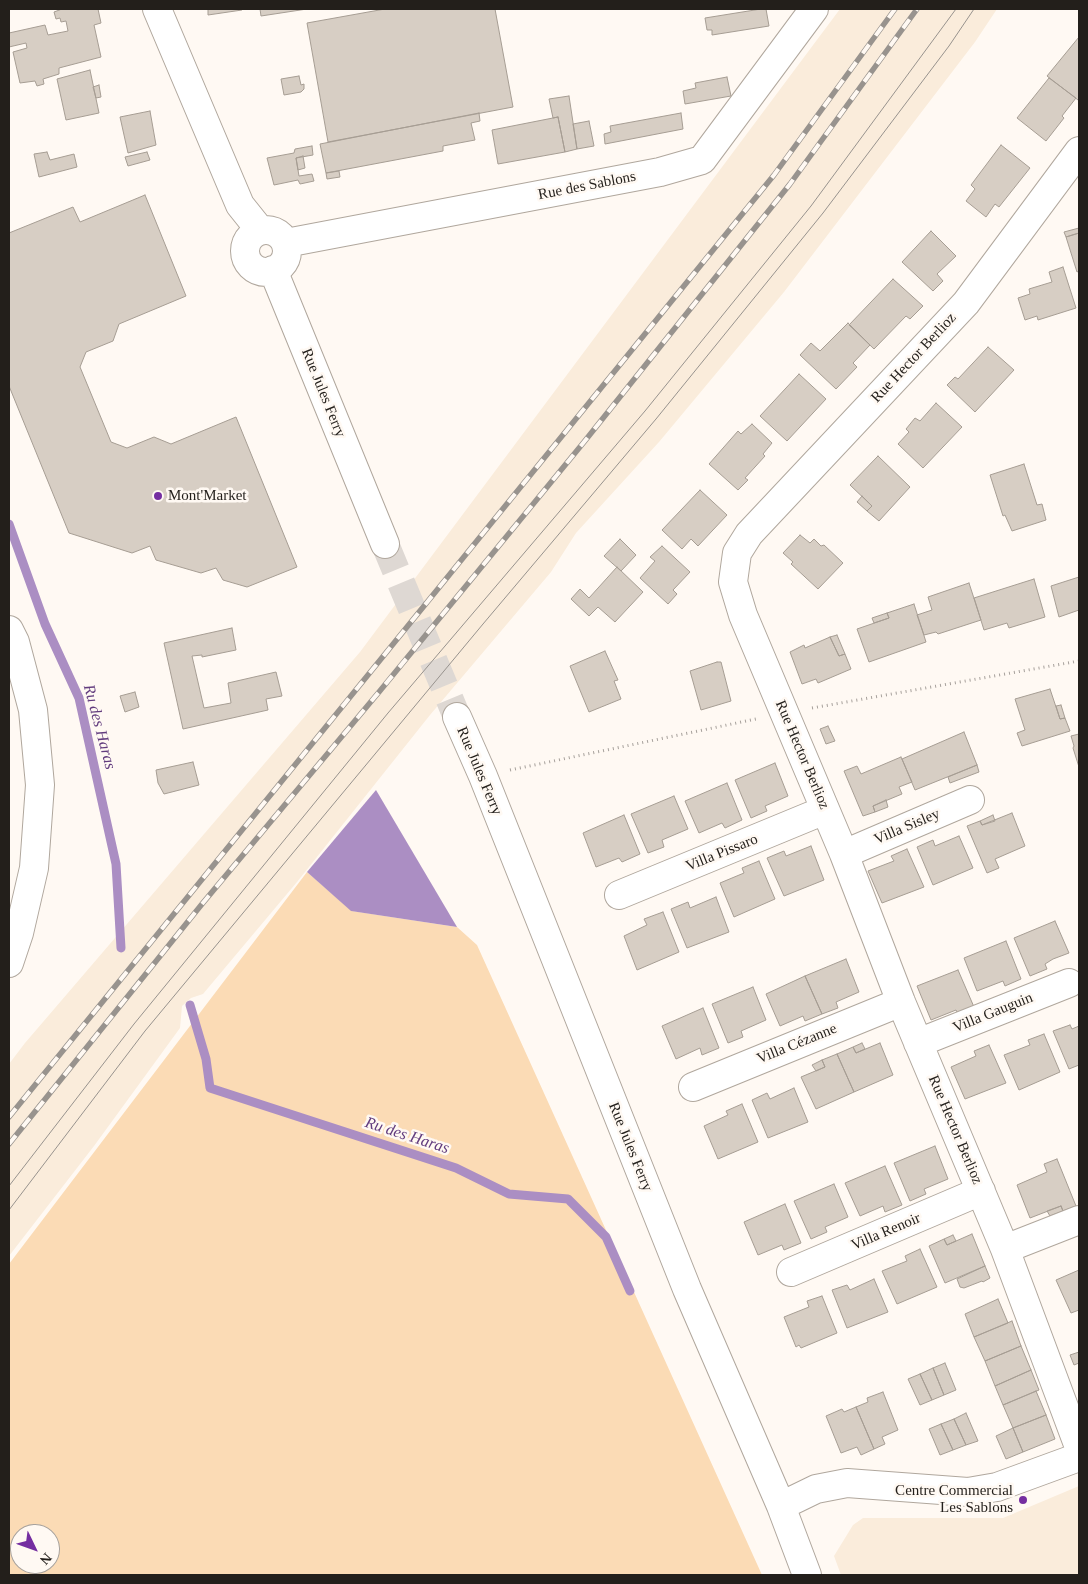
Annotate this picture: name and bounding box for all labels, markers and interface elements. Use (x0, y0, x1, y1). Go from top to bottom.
street label: Rue des Sablons (537, 168, 637, 204)
street label: Rue Hector Berlioz (868, 309, 960, 407)
street label: Rue Jules Ferry (297, 346, 349, 440)
place label: Mont'Market (168, 487, 247, 505)
marker: Mont'Market (152, 490, 164, 502)
water label: Ru des Haras (78, 682, 120, 772)
street label: Rue Hector Berlioz (771, 698, 833, 812)
street label: Rue Jules Ferry (452, 724, 506, 818)
street label: Villa Sisley (871, 805, 943, 849)
street label: Villa Pissaro (683, 830, 761, 876)
street label: Villa Gauguin (950, 989, 1036, 1037)
street label: Villa Cézanne (754, 1020, 840, 1068)
street label: Rue Hector Berlioz (924, 1073, 986, 1187)
street label: Rue Jules Ferry (604, 1100, 656, 1194)
water label: Ru des Haras (363, 1113, 451, 1159)
street label: Villa Renoir (849, 1209, 923, 1255)
place label: Centre Commercial Les Sablons (895, 1482, 1013, 1517)
marker: Centre Commercial Les Sablons (1017, 1494, 1029, 1506)
north arrow (10, 1524, 60, 1574)
text: N (37, 1550, 55, 1567)

